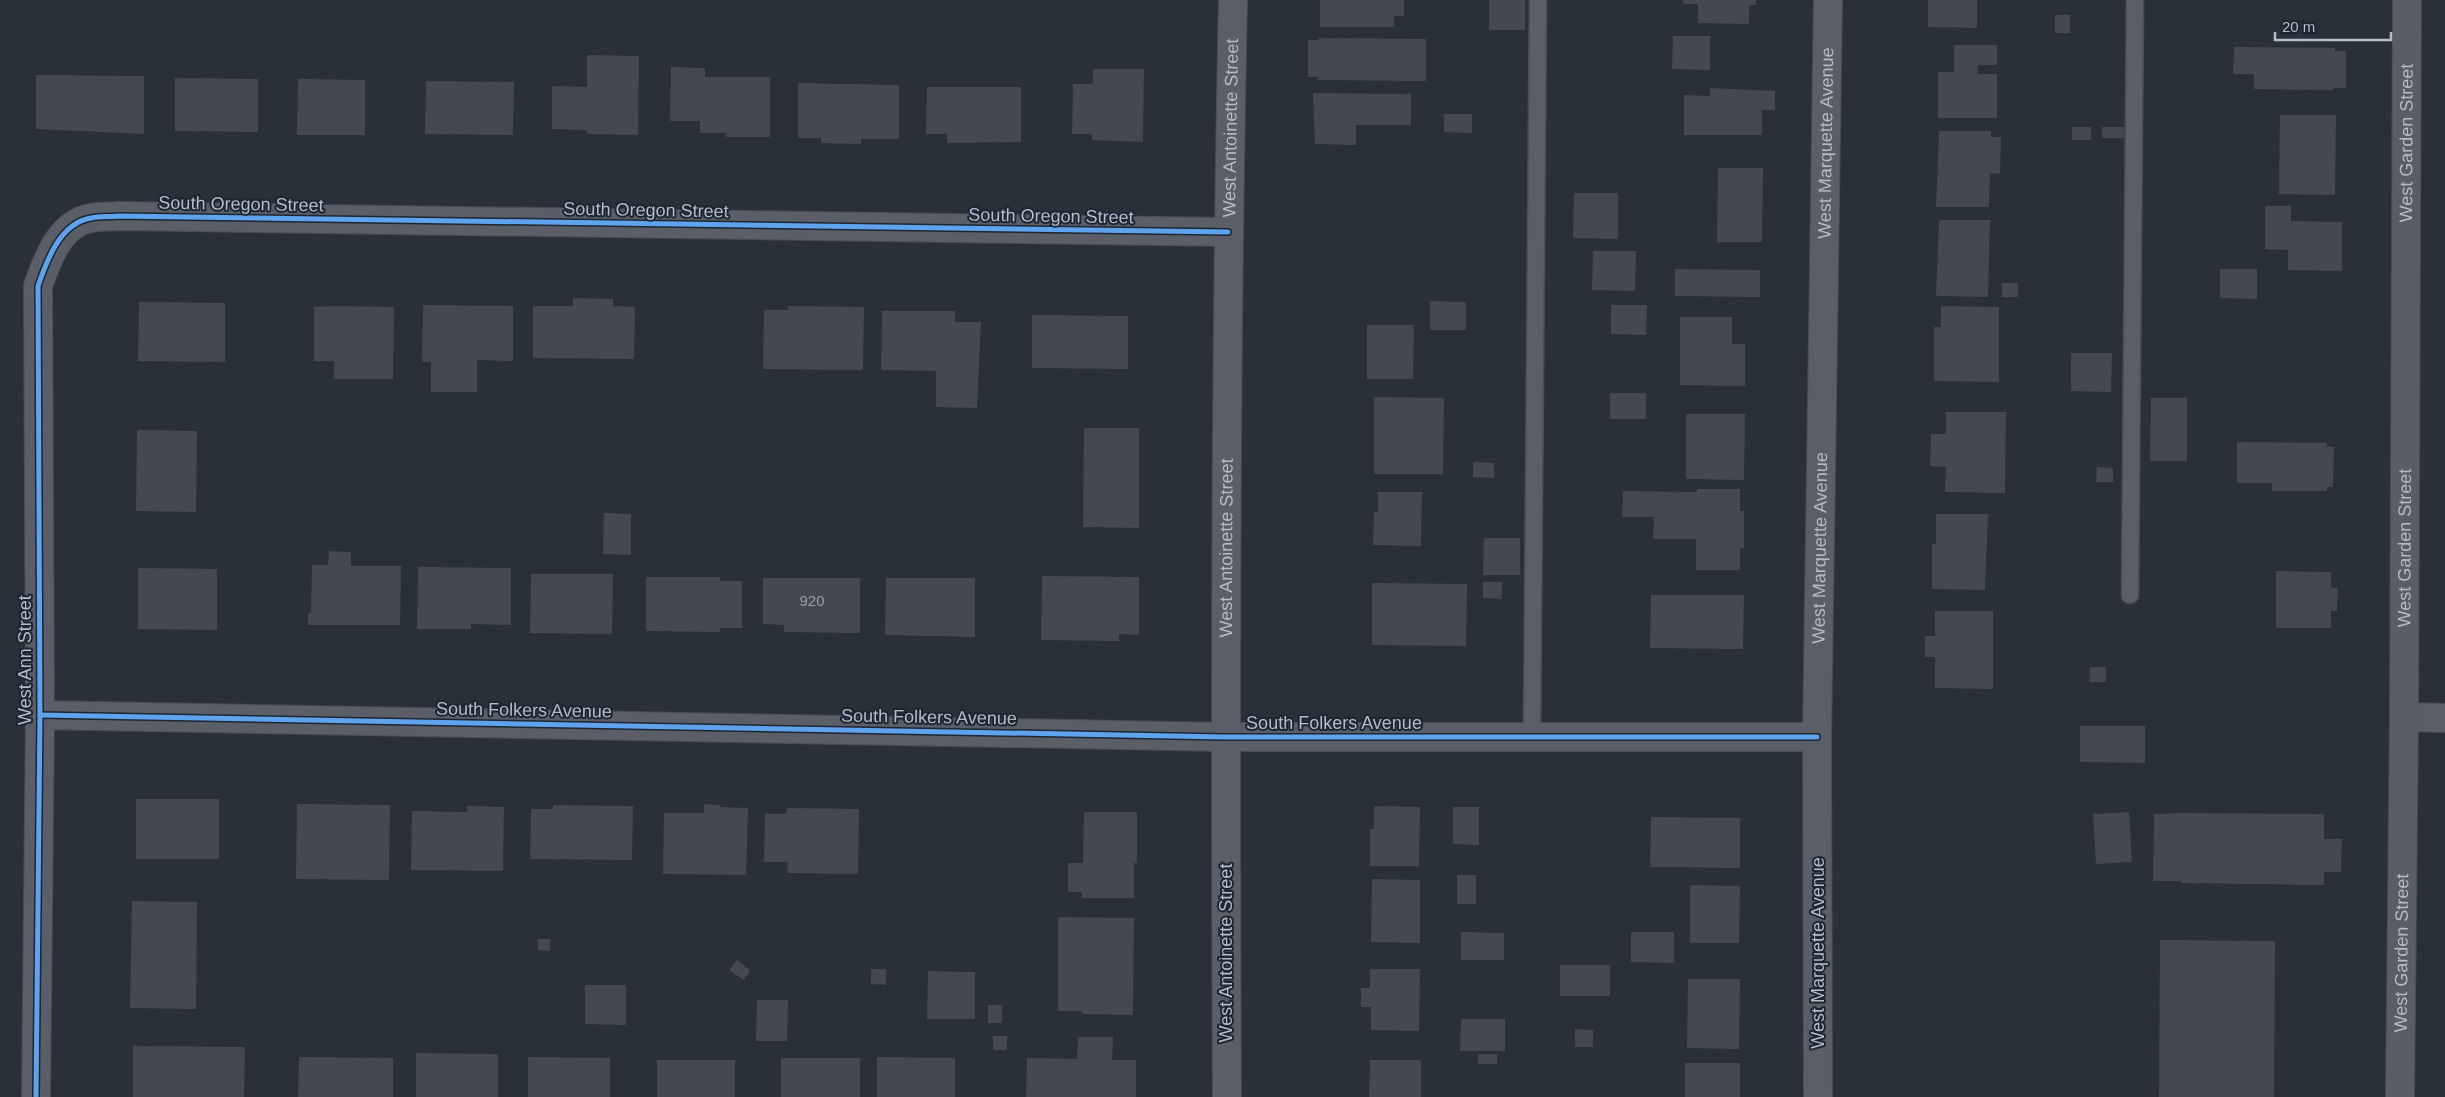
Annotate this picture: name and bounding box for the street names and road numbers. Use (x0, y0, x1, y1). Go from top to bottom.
street label: West Antoinette Street (1219, 38, 1242, 218)
street label: West Marquette Avenue (1814, 47, 1837, 239)
street label: West Garden Street (2396, 64, 2417, 223)
street label: South Oregon Street (158, 193, 324, 215)
street label: South Oregon Street (563, 199, 729, 221)
street label: South Oregon Street (968, 205, 1134, 227)
street label: West Marquette Avenue (1808, 452, 1831, 644)
street label: West Antoinette Street (1216, 458, 1237, 637)
street label: West Garden Street (2394, 469, 2415, 628)
street label: West Ann Street (15, 595, 35, 725)
street label: South Folkers Avenue (436, 698, 612, 722)
street label: South Folkers Avenue (841, 705, 1017, 729)
street label: South Folkers Avenue (1246, 713, 1422, 733)
street label: West Marquette Avenue (1808, 857, 1828, 1049)
street label: West Antoinette Street (1216, 864, 1236, 1042)
street label: West Garden Street (2391, 873, 2412, 1033)

